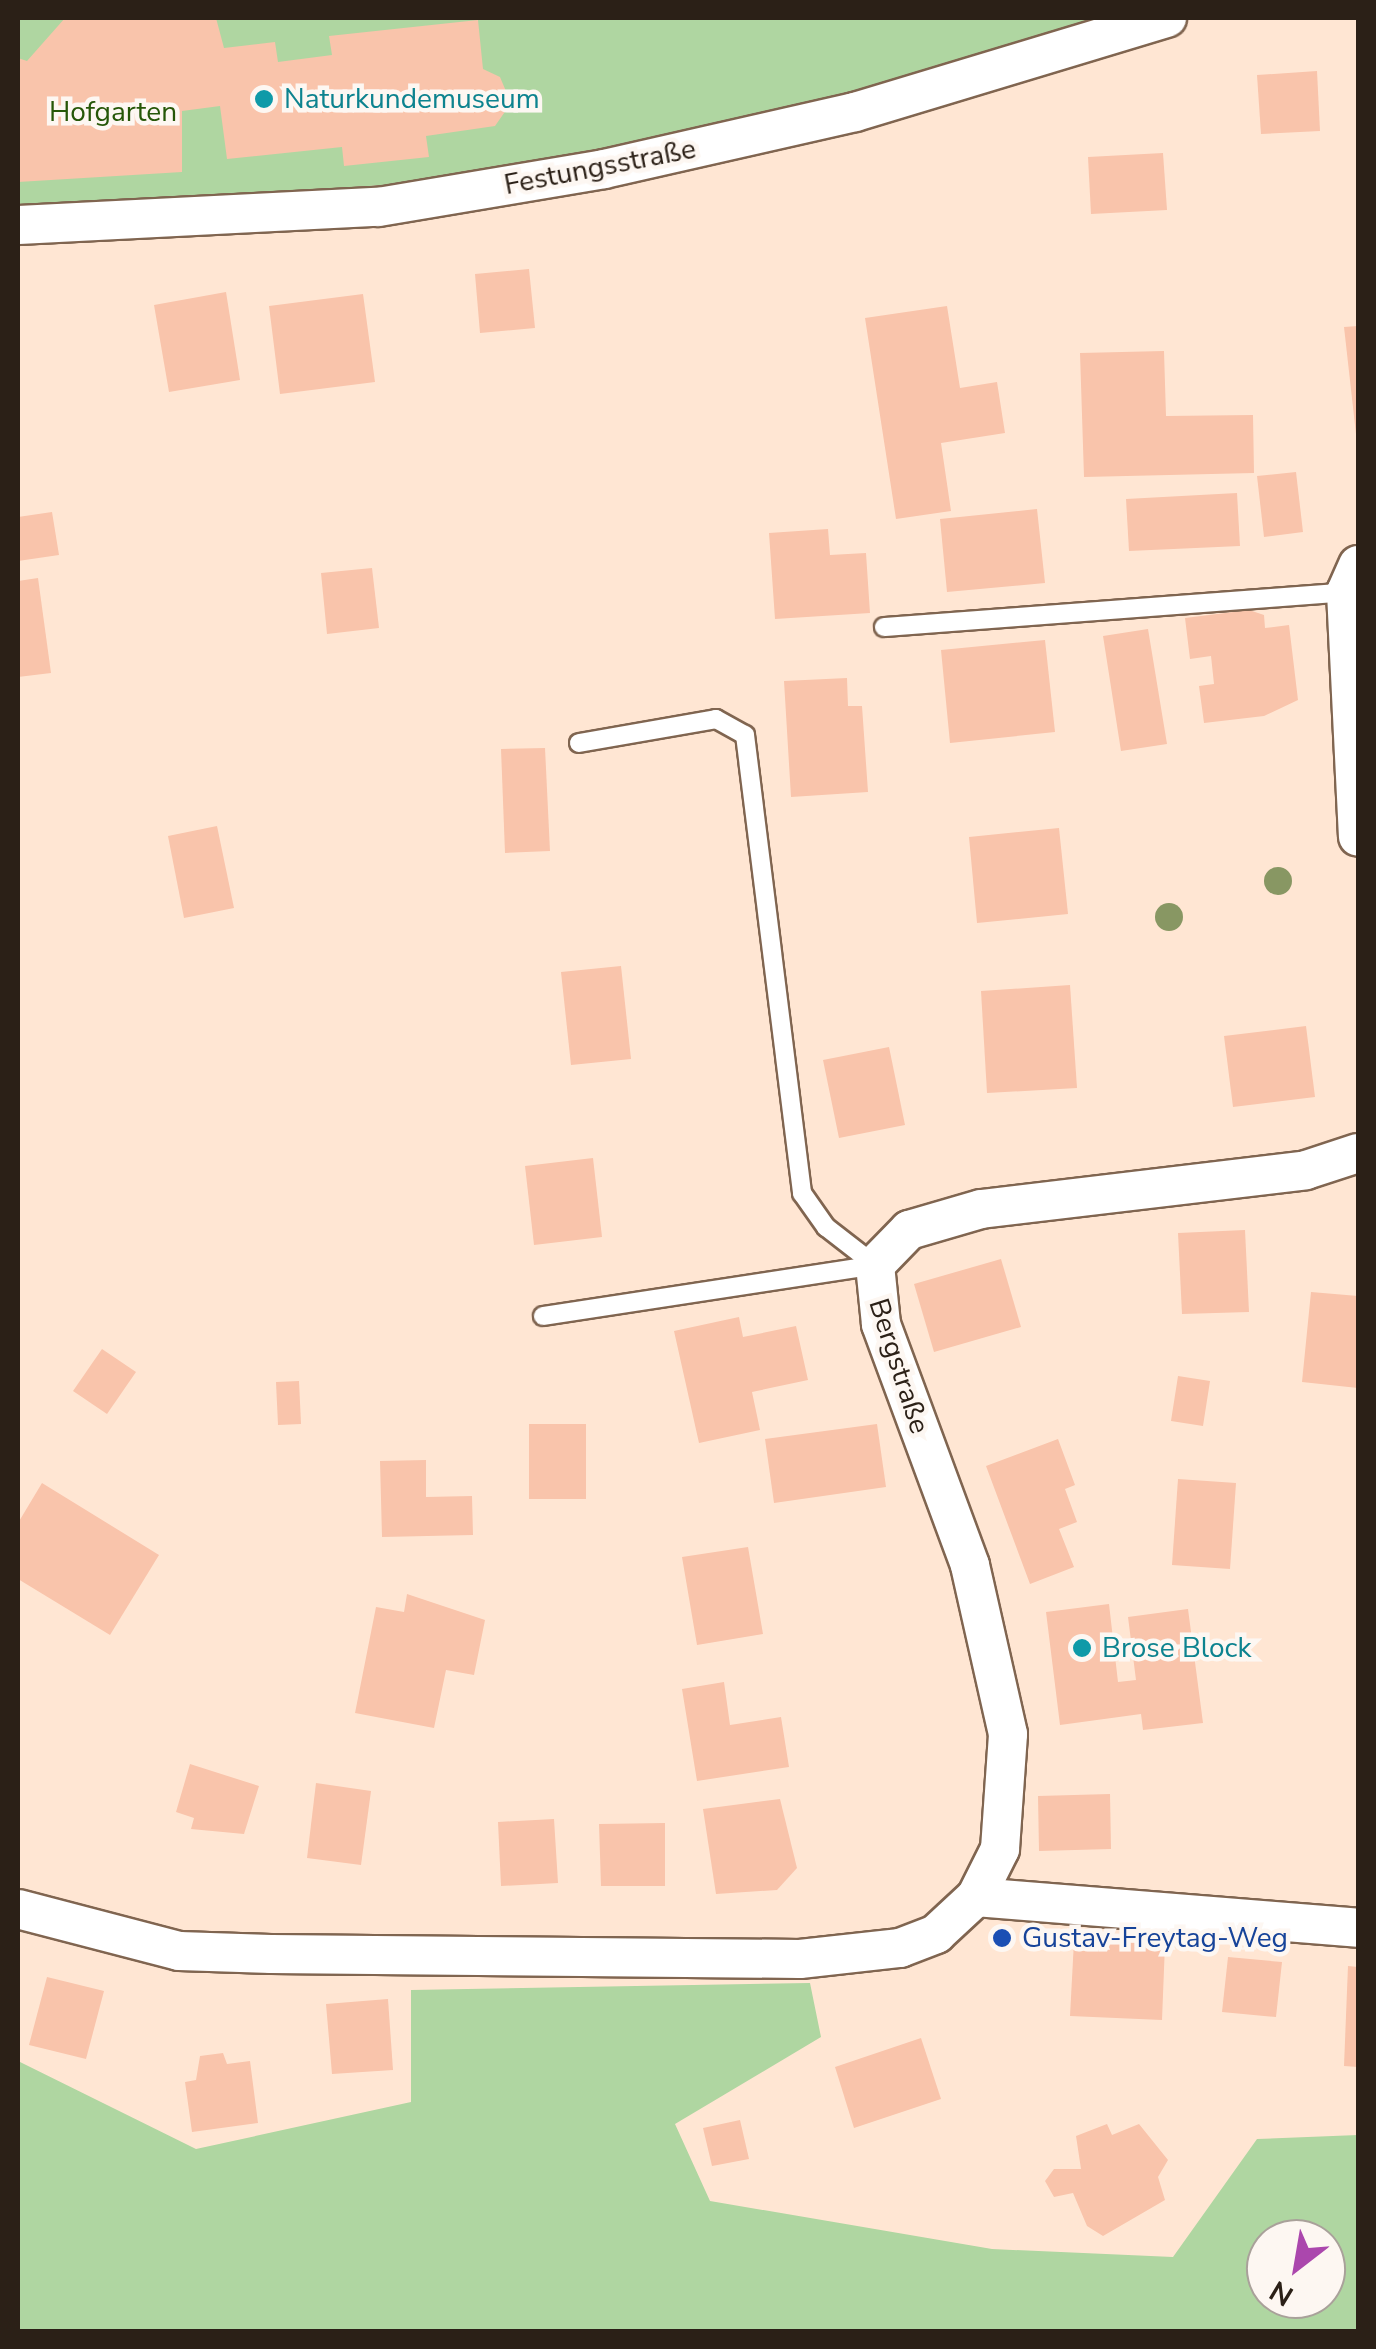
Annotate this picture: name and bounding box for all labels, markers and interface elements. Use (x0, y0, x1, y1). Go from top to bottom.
place label: Naturkundemuseum (284, 82, 540, 116)
marker: Naturkundemuseum (253, 88, 275, 110)
park label: Hofgarten (49, 95, 177, 129)
street label: Festungsstraße (501, 132, 699, 202)
street label: Bergstraße (861, 1294, 937, 1438)
place label: Brose Block (1102, 1631, 1252, 1665)
marker: Brose Block (1071, 1637, 1093, 1659)
place label: Gustav-Freytag-Weg (1022, 1921, 1288, 1955)
marker: Gustav-Freytag-Weg (991, 1927, 1013, 1949)
north arrow (1246, 2219, 1346, 2319)
text: N (1263, 2271, 1300, 2315)

